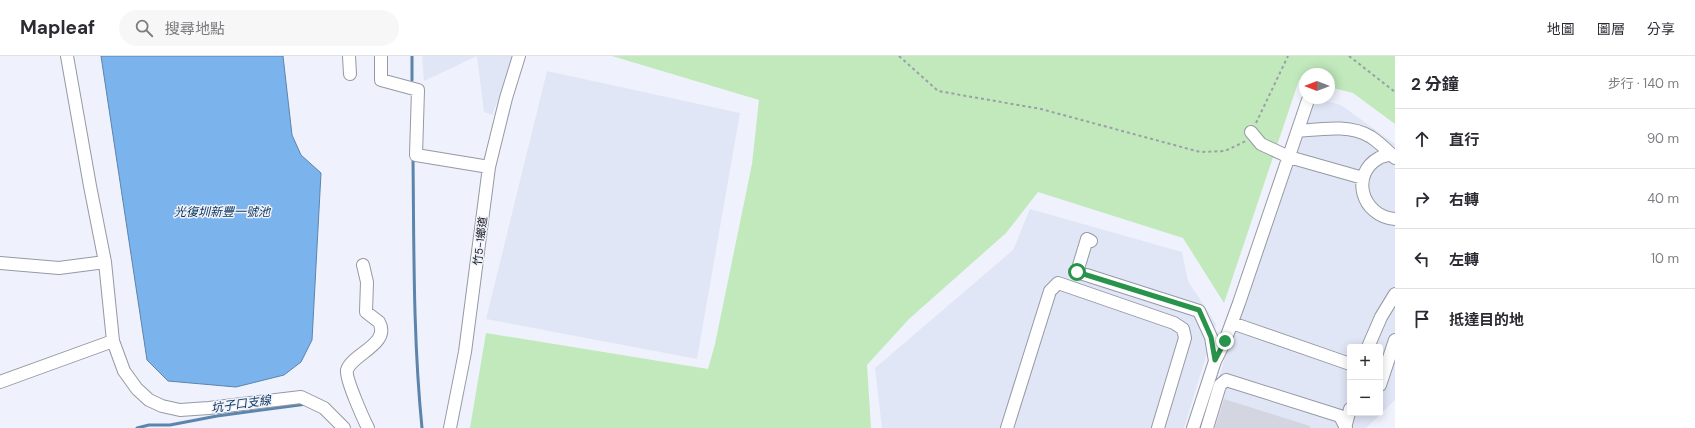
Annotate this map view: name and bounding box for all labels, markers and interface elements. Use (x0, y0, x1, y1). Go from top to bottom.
search box (119, 10, 399, 46)
text: Mapleaf (20, 15, 95, 40)
icon: search (133, 17, 155, 39)
text: 搜尋地點 (165, 19, 225, 39)
text: 地圖 (1547, 20, 1575, 38)
text: 圖層 (1597, 20, 1625, 38)
text: 分享 (1647, 20, 1675, 38)
north arrow (1299, 68, 1335, 104)
text: 2 分鐘 (1411, 73, 1459, 95)
text: 步行 · 140 m (1608, 75, 1679, 92)
icon: ahead (1411, 128, 1433, 150)
text: 直行 (1449, 130, 1479, 150)
text: 90 m (1647, 130, 1679, 147)
icon: right (1411, 188, 1433, 210)
text: 右轉 (1449, 190, 1479, 210)
text: 40 m (1647, 190, 1679, 207)
water label: 光復圳新豐一號池 (174, 204, 272, 220)
street label: 竹5-1鄉道 (470, 216, 490, 266)
icon: left (1411, 248, 1433, 270)
text: 左轉 (1449, 250, 1479, 270)
text: 10 m (1651, 250, 1679, 267)
route start (1068, 263, 1086, 281)
icon: arrive (1411, 308, 1433, 330)
text: 抵達目的地 (1449, 310, 1524, 330)
route end (1216, 332, 1234, 350)
map controls (1347, 344, 1383, 416)
button: + (1347, 344, 1383, 380)
button: − (1347, 380, 1383, 416)
water label: 坑子口支線 (210, 392, 274, 416)

